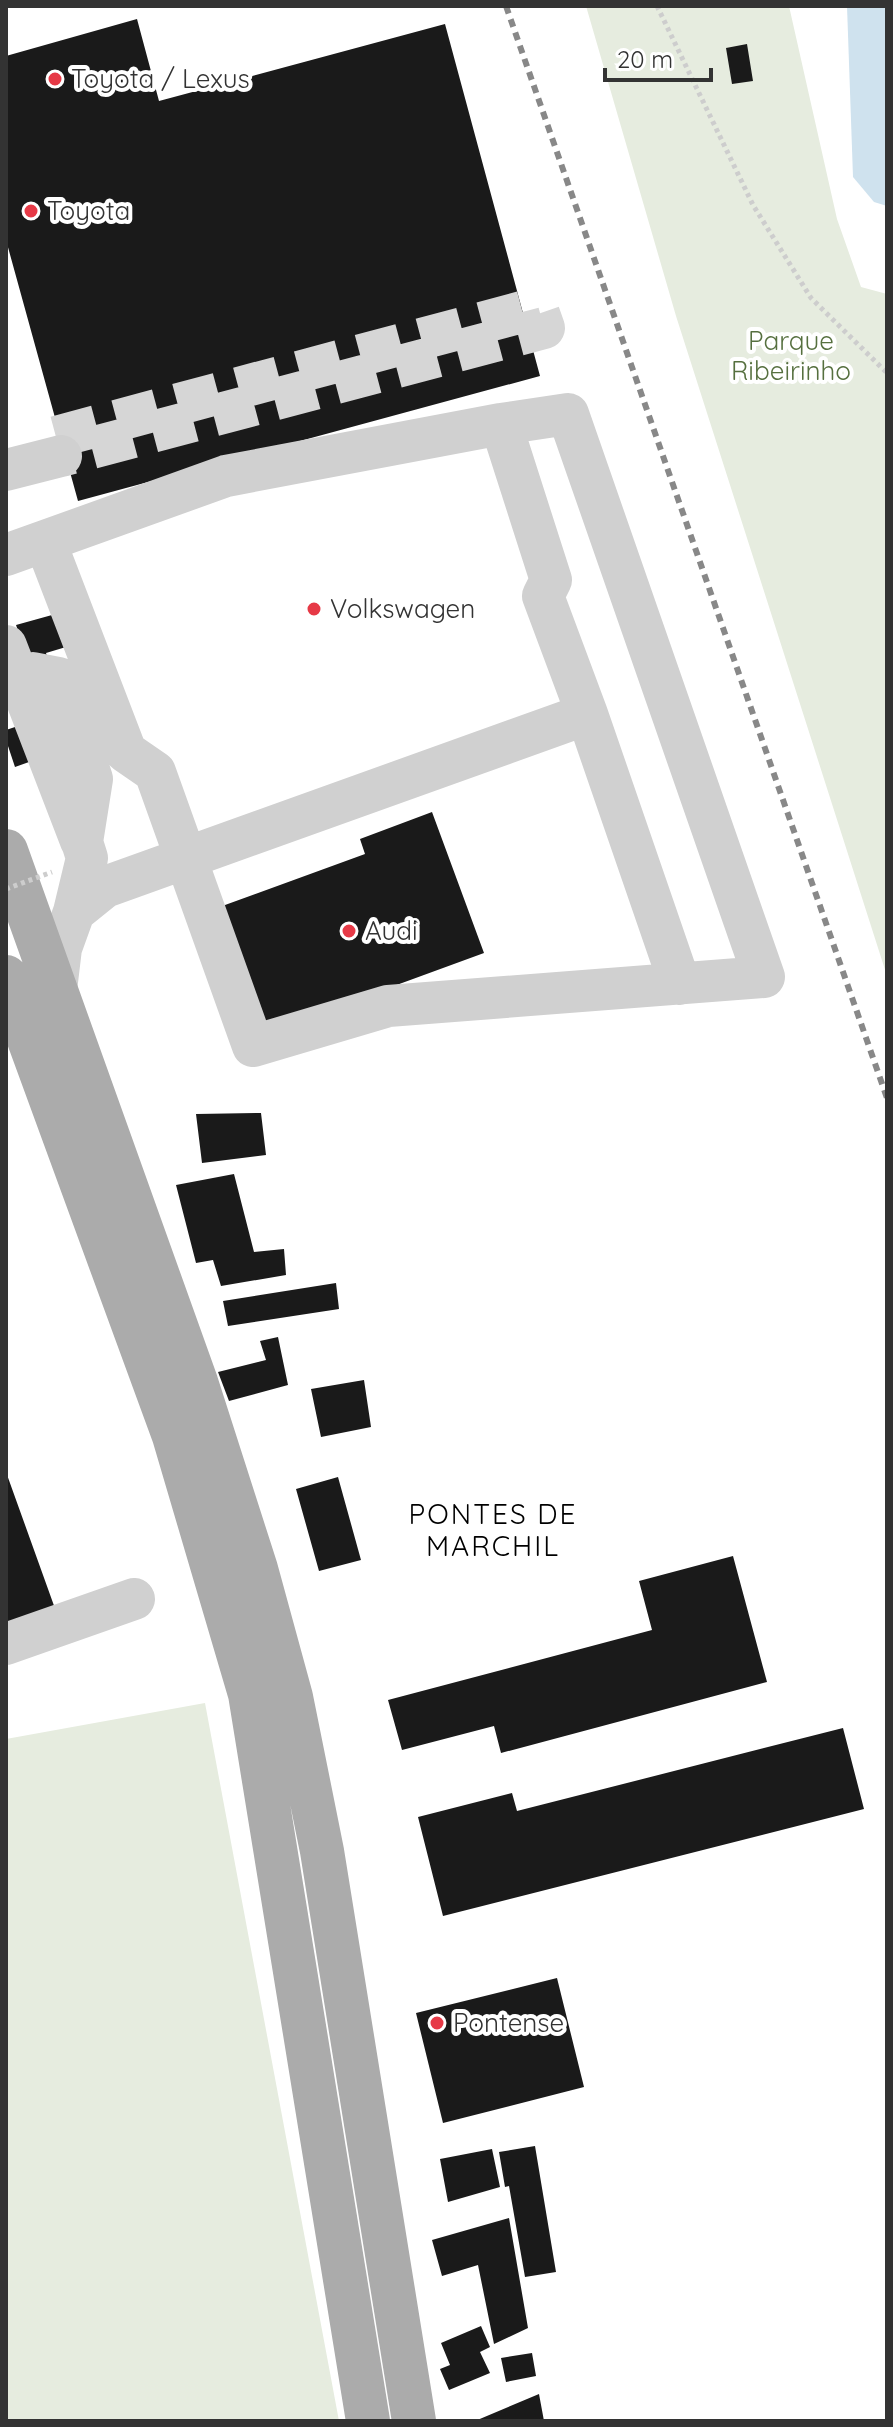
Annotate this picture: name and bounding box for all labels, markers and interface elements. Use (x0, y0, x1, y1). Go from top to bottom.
scale bar (605, 32, 711, 82)
text: 20 m (617, 44, 673, 74)
place label: Toyota / Lexus (71, 62, 250, 95)
marker: Toyota / Lexus (46, 70, 64, 88)
place label: Toyota (47, 194, 130, 227)
marker: Toyota (22, 202, 40, 220)
park label: Parque Ribeirinho (731, 324, 851, 387)
place label: Volkswagen (330, 592, 475, 625)
marker: Volkswagen (305, 600, 323, 618)
place label: Audi (365, 914, 418, 947)
marker: Audi (340, 922, 358, 940)
district label: PONTES DE MARCHIL (409, 1496, 577, 1563)
place label: Pontense (453, 2006, 564, 2039)
marker: Pontense (428, 2014, 446, 2032)

